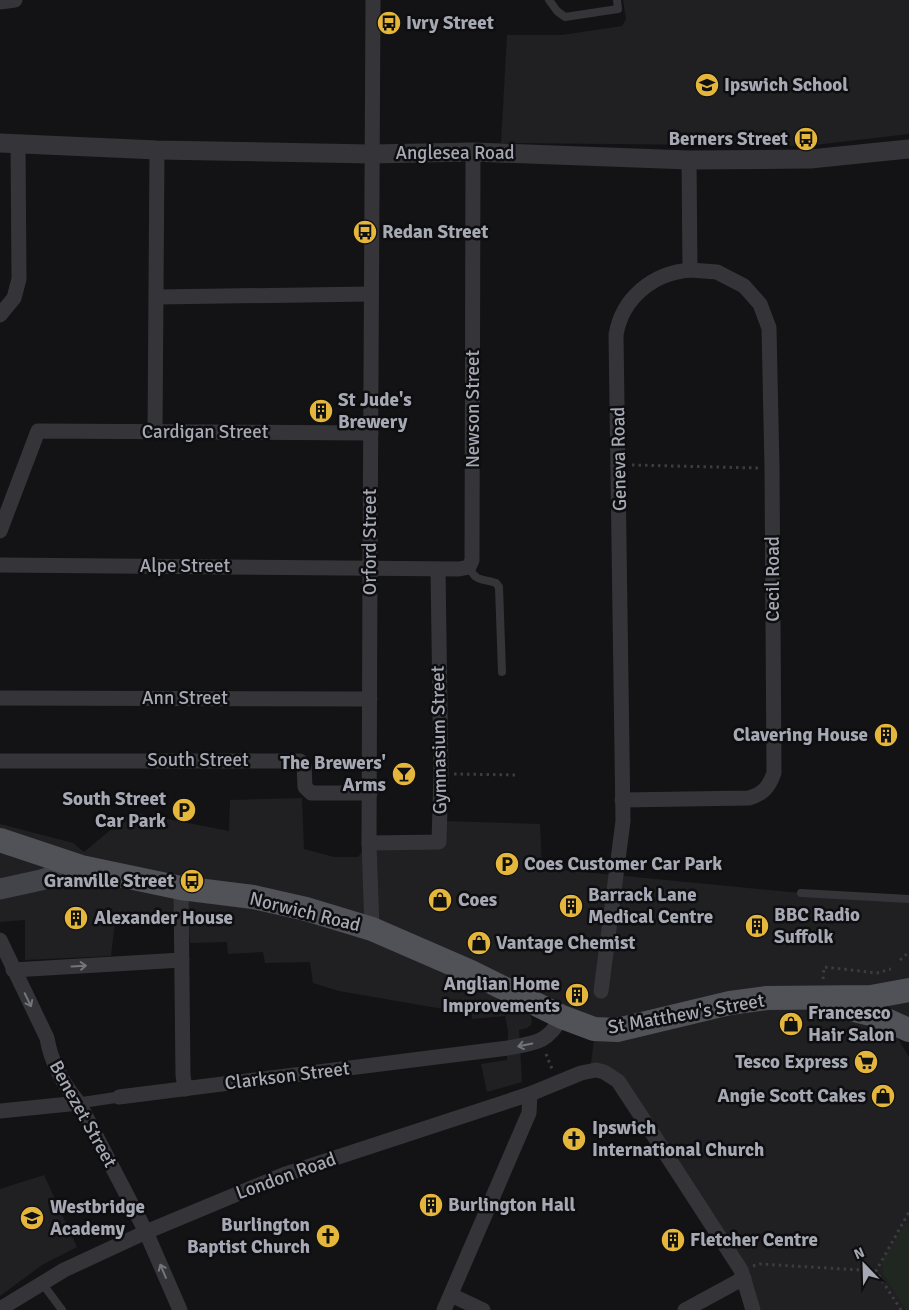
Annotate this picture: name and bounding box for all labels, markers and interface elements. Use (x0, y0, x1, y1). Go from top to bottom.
bus stop icon: Ivry Street (376, 10, 402, 36)
place label: Ivry Street (406, 11, 494, 35)
school or university icon: Ipswich School (694, 72, 720, 98)
place label: Ipswich School (724, 73, 848, 97)
bus stop icon: Berners Street (793, 126, 819, 152)
place label: Berners Street (668, 127, 788, 151)
street label: Anglesea Road (395, 141, 515, 165)
bus stop icon: Redan Street (352, 219, 378, 245)
place label: Redan Street (382, 220, 488, 244)
street label: Newson Street (461, 350, 485, 468)
place label: St Jude's Brewery (338, 388, 412, 434)
building icon: St Jude's Brewery (308, 398, 334, 424)
street label: Geneva Road (606, 407, 632, 511)
street label: Cardigan Street (142, 420, 269, 444)
street label: Orford Street (358, 488, 382, 595)
street label: Cecil Road (761, 536, 785, 622)
street label: Alpe Street (140, 554, 230, 578)
street label: Gymnasium Street (426, 665, 452, 815)
street label: Ann Street (142, 686, 228, 710)
building icon: Clavering House (873, 722, 899, 748)
place label: Clavering House (733, 723, 868, 747)
street label: South Street (147, 748, 249, 772)
place label: The Brewers' Arms (280, 751, 386, 797)
bar icon: The Brewers' Arms (391, 761, 417, 787)
place label: South Street Car Park (63, 787, 166, 833)
parking icon: South Street Car Park (171, 797, 197, 823)
parking icon: Coes Customer Car Park (494, 851, 520, 877)
place label: Coes Customer Car Park (524, 852, 722, 876)
bus stop icon: Granville Street (179, 868, 205, 894)
place label: Granville Street (44, 869, 174, 893)
place label: Barrack Lane Medical Centre (588, 883, 713, 929)
street label: Norwich Road (247, 887, 363, 937)
shop icon: Coes (427, 887, 453, 913)
place label: Coes (458, 888, 497, 912)
building icon: Barrack Lane Medical Centre (558, 893, 584, 919)
place label: BBC Radio Suffolk (774, 903, 860, 949)
building icon: Alexander House (63, 905, 89, 931)
place label: Alexander House (94, 906, 233, 930)
building icon: BBC Radio Suffolk (744, 913, 770, 939)
shop icon: Vantage Chemist (466, 930, 492, 956)
place label: Vantage Chemist (496, 931, 635, 955)
one-way arrow (71, 961, 87, 970)
place label: Anglian Home Improvements (442, 972, 560, 1018)
building icon: Anglian Home Improvements (564, 982, 590, 1008)
street label: St Matthew's Street (606, 988, 767, 1040)
one-way arrow (24, 992, 33, 1007)
place label: Francesco Hair Salon (808, 1001, 895, 1047)
shop icon: Francesco Hair Salon (778, 1011, 804, 1037)
one-way arrow (517, 1040, 533, 1050)
supermarket icon: Tesco Express (853, 1049, 879, 1075)
place label: Tesco Express (735, 1050, 848, 1074)
street label: Benezet Street (44, 1056, 122, 1172)
street label: Clarkson Street (223, 1056, 351, 1096)
shop icon: Angie Scott Cakes (870, 1083, 896, 1109)
place label: Angie Scott Cakes (717, 1084, 866, 1108)
place label: Ipswich International Church (592, 1116, 764, 1162)
church icon: Ipswich International Church (561, 1126, 587, 1152)
street label: London Road (233, 1147, 339, 1205)
building icon: Burlington Hall (418, 1192, 444, 1218)
place label: Burlington Hall (448, 1193, 576, 1217)
place label: Westbridge Academy (50, 1195, 145, 1241)
school or university icon: Westbridge Academy (19, 1205, 45, 1231)
place label: Burlington Baptist Church (187, 1213, 310, 1259)
church icon: Burlington Baptist Church (315, 1223, 341, 1249)
building icon: Fletcher Centre (660, 1227, 686, 1253)
place label: Fletcher Centre (690, 1228, 818, 1252)
north arrow (839, 1240, 889, 1290)
text: N (851, 1244, 867, 1263)
one-way arrow (158, 1264, 167, 1279)

